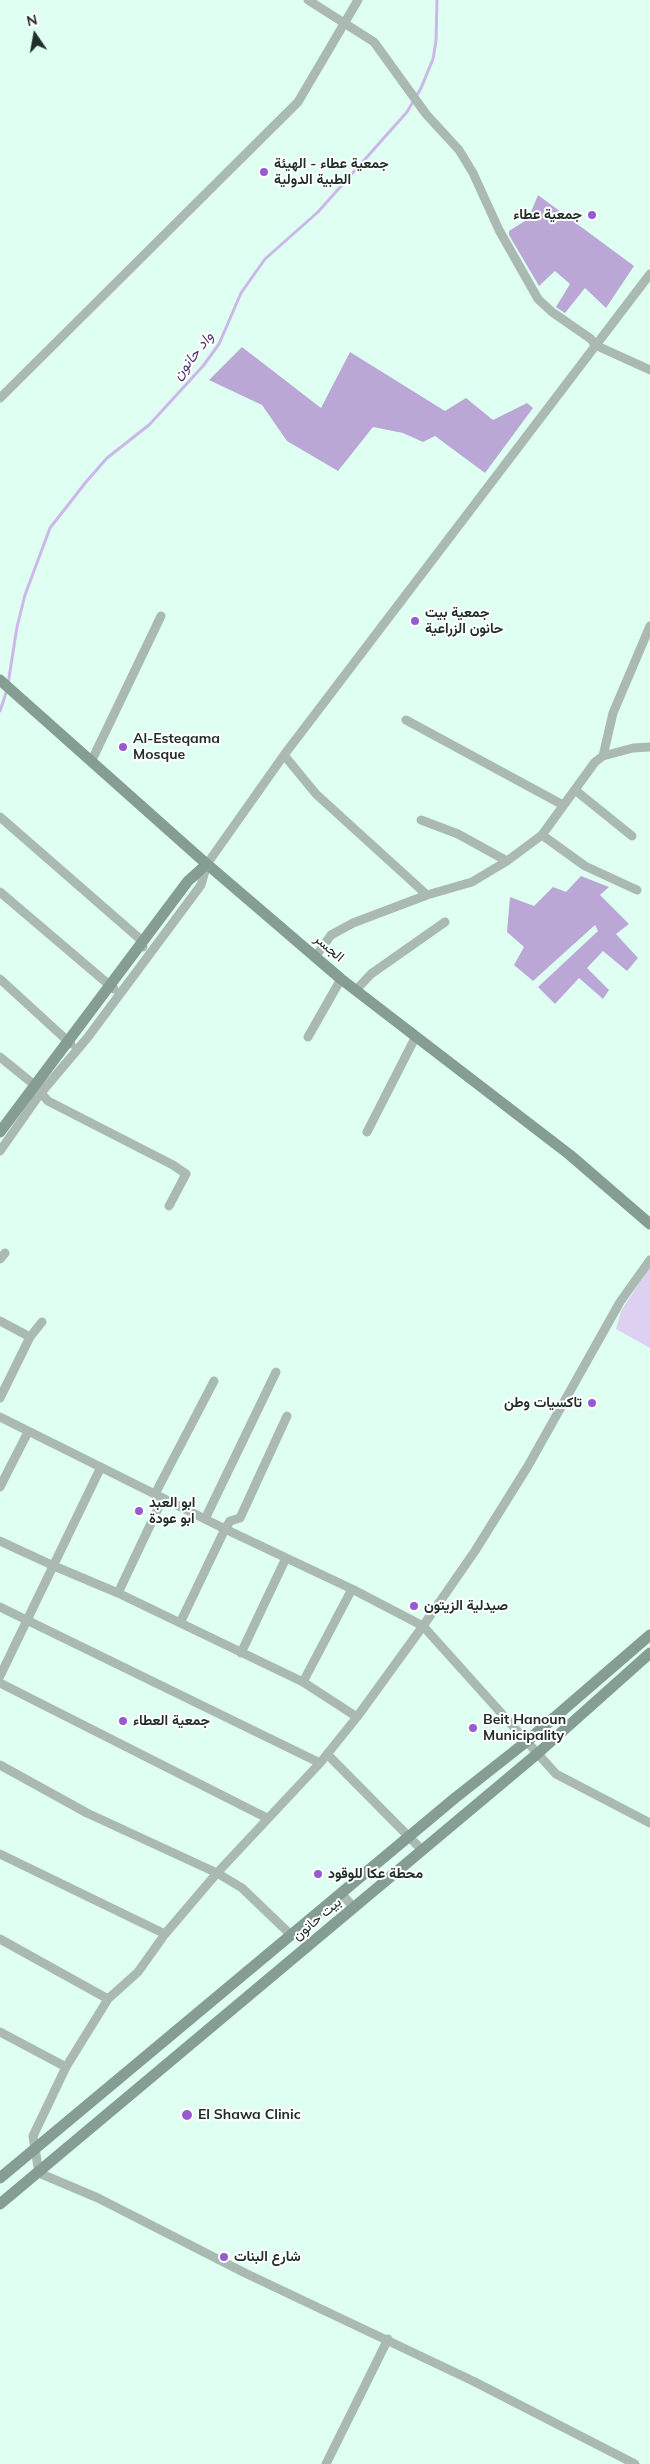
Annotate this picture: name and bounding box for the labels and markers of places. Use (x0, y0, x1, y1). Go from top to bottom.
place label: جمعية عطاء - الهيئة الطبية الدولية (274, 156, 389, 188)
marker: جمعية عطاء - الهيئة الطبية الدولية (258, 166, 270, 178)
place label: جمعية عطاء (513, 207, 582, 223)
marker: جمعية عطاء (586, 209, 598, 221)
place label: جمعية بيت حانون الزراعية (425, 605, 503, 638)
marker: جمعية بيت حانون الزراعية (409, 615, 421, 627)
place label: Al-Esteqama Mosque (133, 731, 220, 764)
marker: Al-Esteqama Mosque (117, 741, 129, 753)
place label: تاكسيات وطن (504, 1395, 582, 1411)
marker: تاكسيات وطن (586, 1397, 598, 1409)
place label: ابو العبد ابو عودة (149, 1495, 195, 1528)
marker: ابو العبد ابو عودة (133, 1505, 145, 1517)
place label: صيدلية الزيتون (424, 1598, 508, 1614)
marker: صيدلية الزيتون (408, 1600, 420, 1612)
place label: Beit Hanoun Municipality (483, 1712, 566, 1744)
place label: جمعية العطاء (133, 1713, 210, 1729)
marker: جمعية العطاء (117, 1715, 129, 1727)
marker: Beit Hanoun Municipality (467, 1722, 479, 1734)
place label: محطة عكا للوقود (328, 1866, 423, 1882)
marker: محطة عكا للوقود (312, 1868, 324, 1880)
place label: El Shawa Clinic (198, 2107, 301, 2123)
marker: El Shawa Clinic (180, 2108, 194, 2122)
place label: شارع البنات (234, 2249, 301, 2265)
marker: شارع البنات (218, 2251, 230, 2263)

